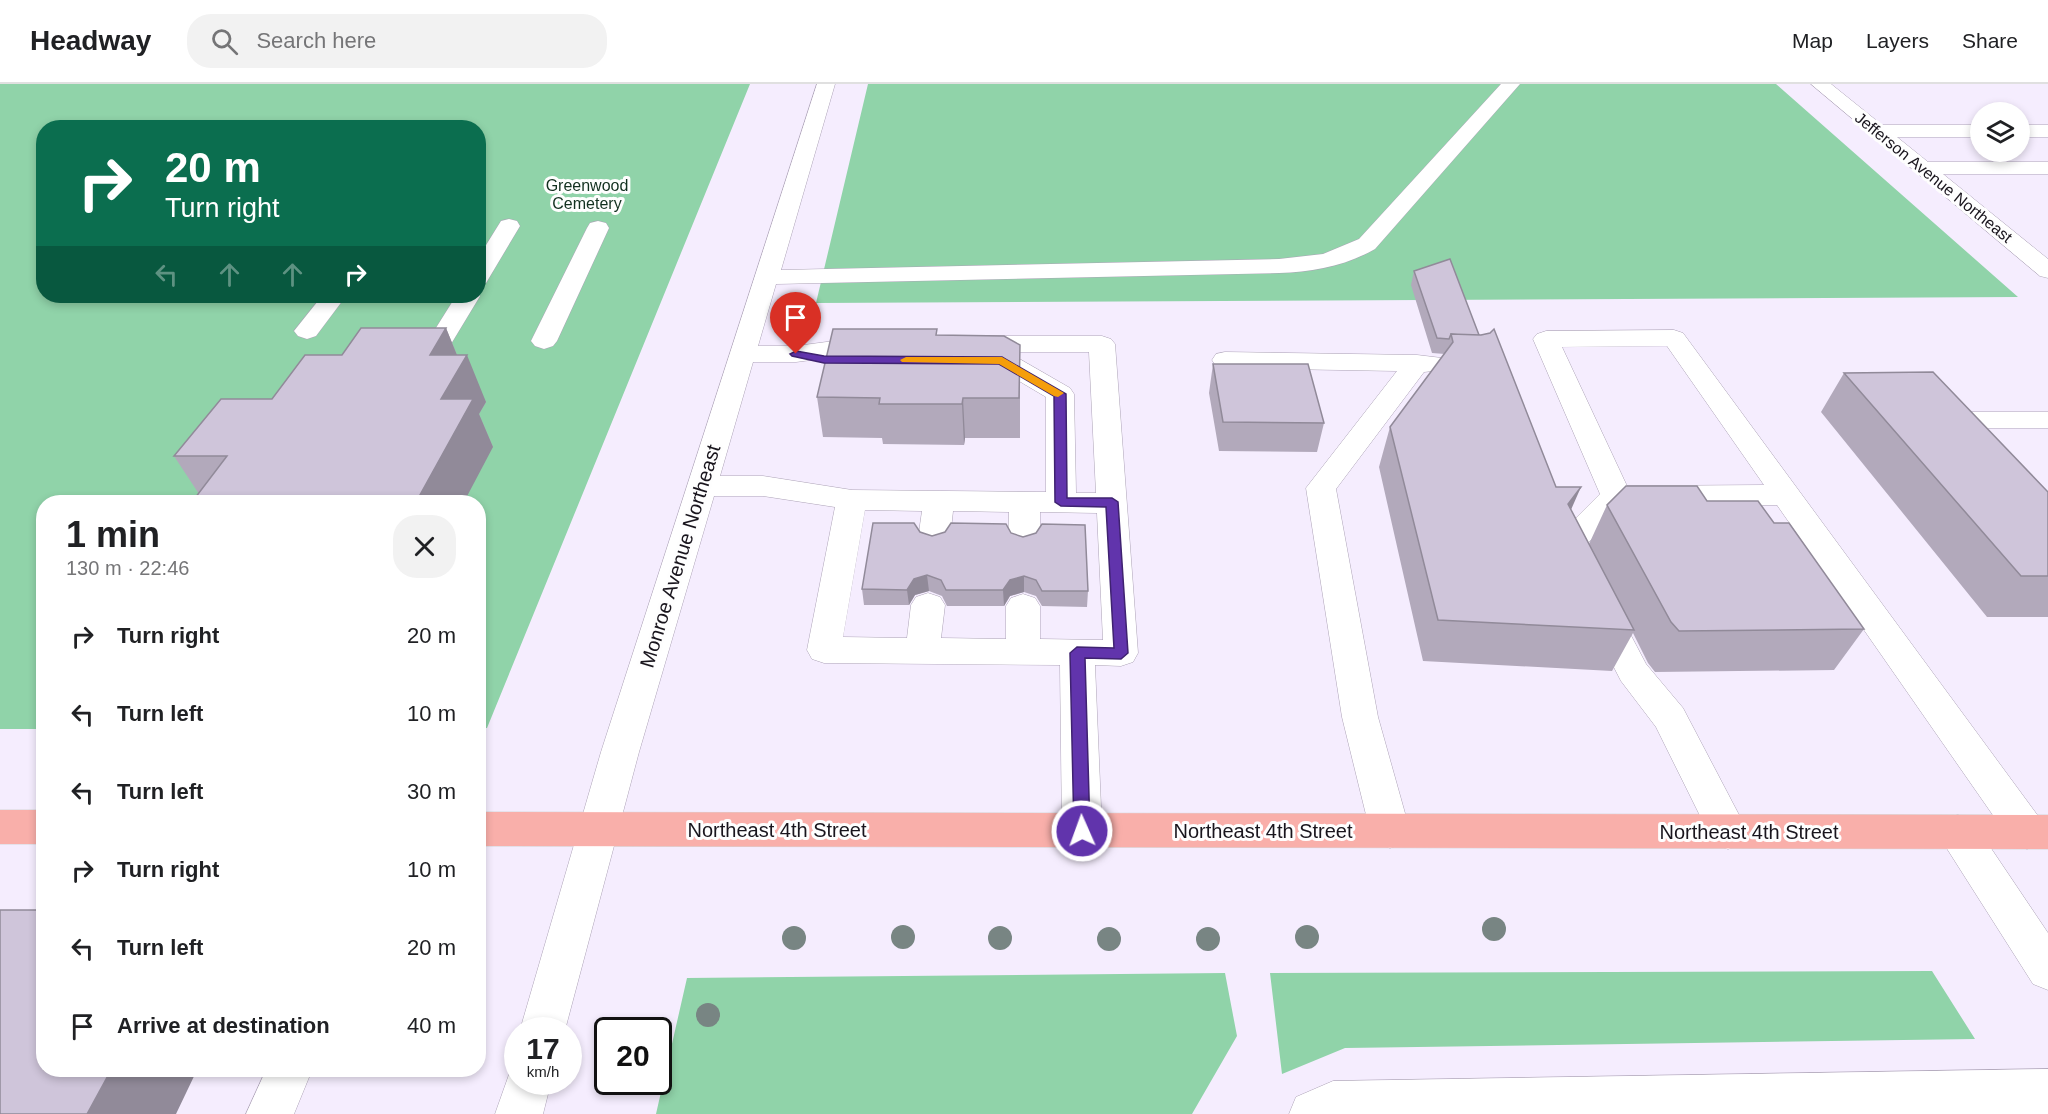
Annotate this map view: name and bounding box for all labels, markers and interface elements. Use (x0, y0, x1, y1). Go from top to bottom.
search box (187, 14, 607, 68)
text: Headway (30, 25, 151, 56)
icon: search (208, 25, 241, 58)
text: Search here (256, 28, 376, 53)
text: Map (1792, 29, 1833, 52)
text: Layers (1866, 29, 1929, 52)
text: Share (1962, 29, 2018, 52)
map controls (1970, 102, 2030, 162)
button: layers (1970, 102, 2030, 162)
street label: Jefferson Avenue Northeast (1852, 109, 2016, 246)
icon: right (66, 144, 144, 222)
text: 20 m (165, 144, 261, 191)
park label: Greenwood Cemetery (546, 177, 628, 212)
text: Turn right (165, 193, 280, 223)
icon: left (150, 258, 183, 291)
icon: ahead (213, 258, 246, 291)
icon: ahead (276, 258, 309, 291)
icon: right (339, 258, 372, 291)
pin (770, 292, 821, 354)
icon: arrive (779, 301, 812, 334)
street label: Monroe Avenue Northeast (636, 441, 725, 670)
text: 1 min (66, 514, 160, 555)
button: close (393, 515, 456, 578)
text: 130 m · 22:46 (66, 557, 189, 579)
icon: right (66, 620, 99, 653)
text: Turn right (117, 623, 219, 648)
text: 20 m (407, 623, 456, 648)
icon: left (66, 698, 99, 731)
text: Turn left (117, 701, 203, 726)
text: 10 m (407, 701, 456, 726)
icon: left (66, 776, 99, 809)
text: Turn left (117, 779, 203, 804)
text: 30 m (407, 779, 456, 804)
position arrow (1050, 799, 1114, 863)
street label: Northeast 4th Street (688, 819, 867, 841)
street label: Northeast 4th Street (1174, 820, 1353, 842)
street label: Northeast 4th Street (1660, 821, 1839, 843)
icon: right (66, 854, 99, 887)
text: Turn right (117, 857, 219, 882)
text: 10 m (407, 857, 456, 882)
icon: left (66, 932, 99, 965)
text: Turn left (117, 935, 203, 960)
text: 20 m (407, 935, 456, 960)
icon: arrive (66, 1010, 99, 1043)
text: Arrive at destination (117, 1013, 330, 1038)
text: 40 m (407, 1013, 456, 1038)
speed limit sign: 20 (594, 1017, 672, 1095)
text: 17 (526, 1032, 560, 1065)
text: km/h (527, 1063, 559, 1080)

